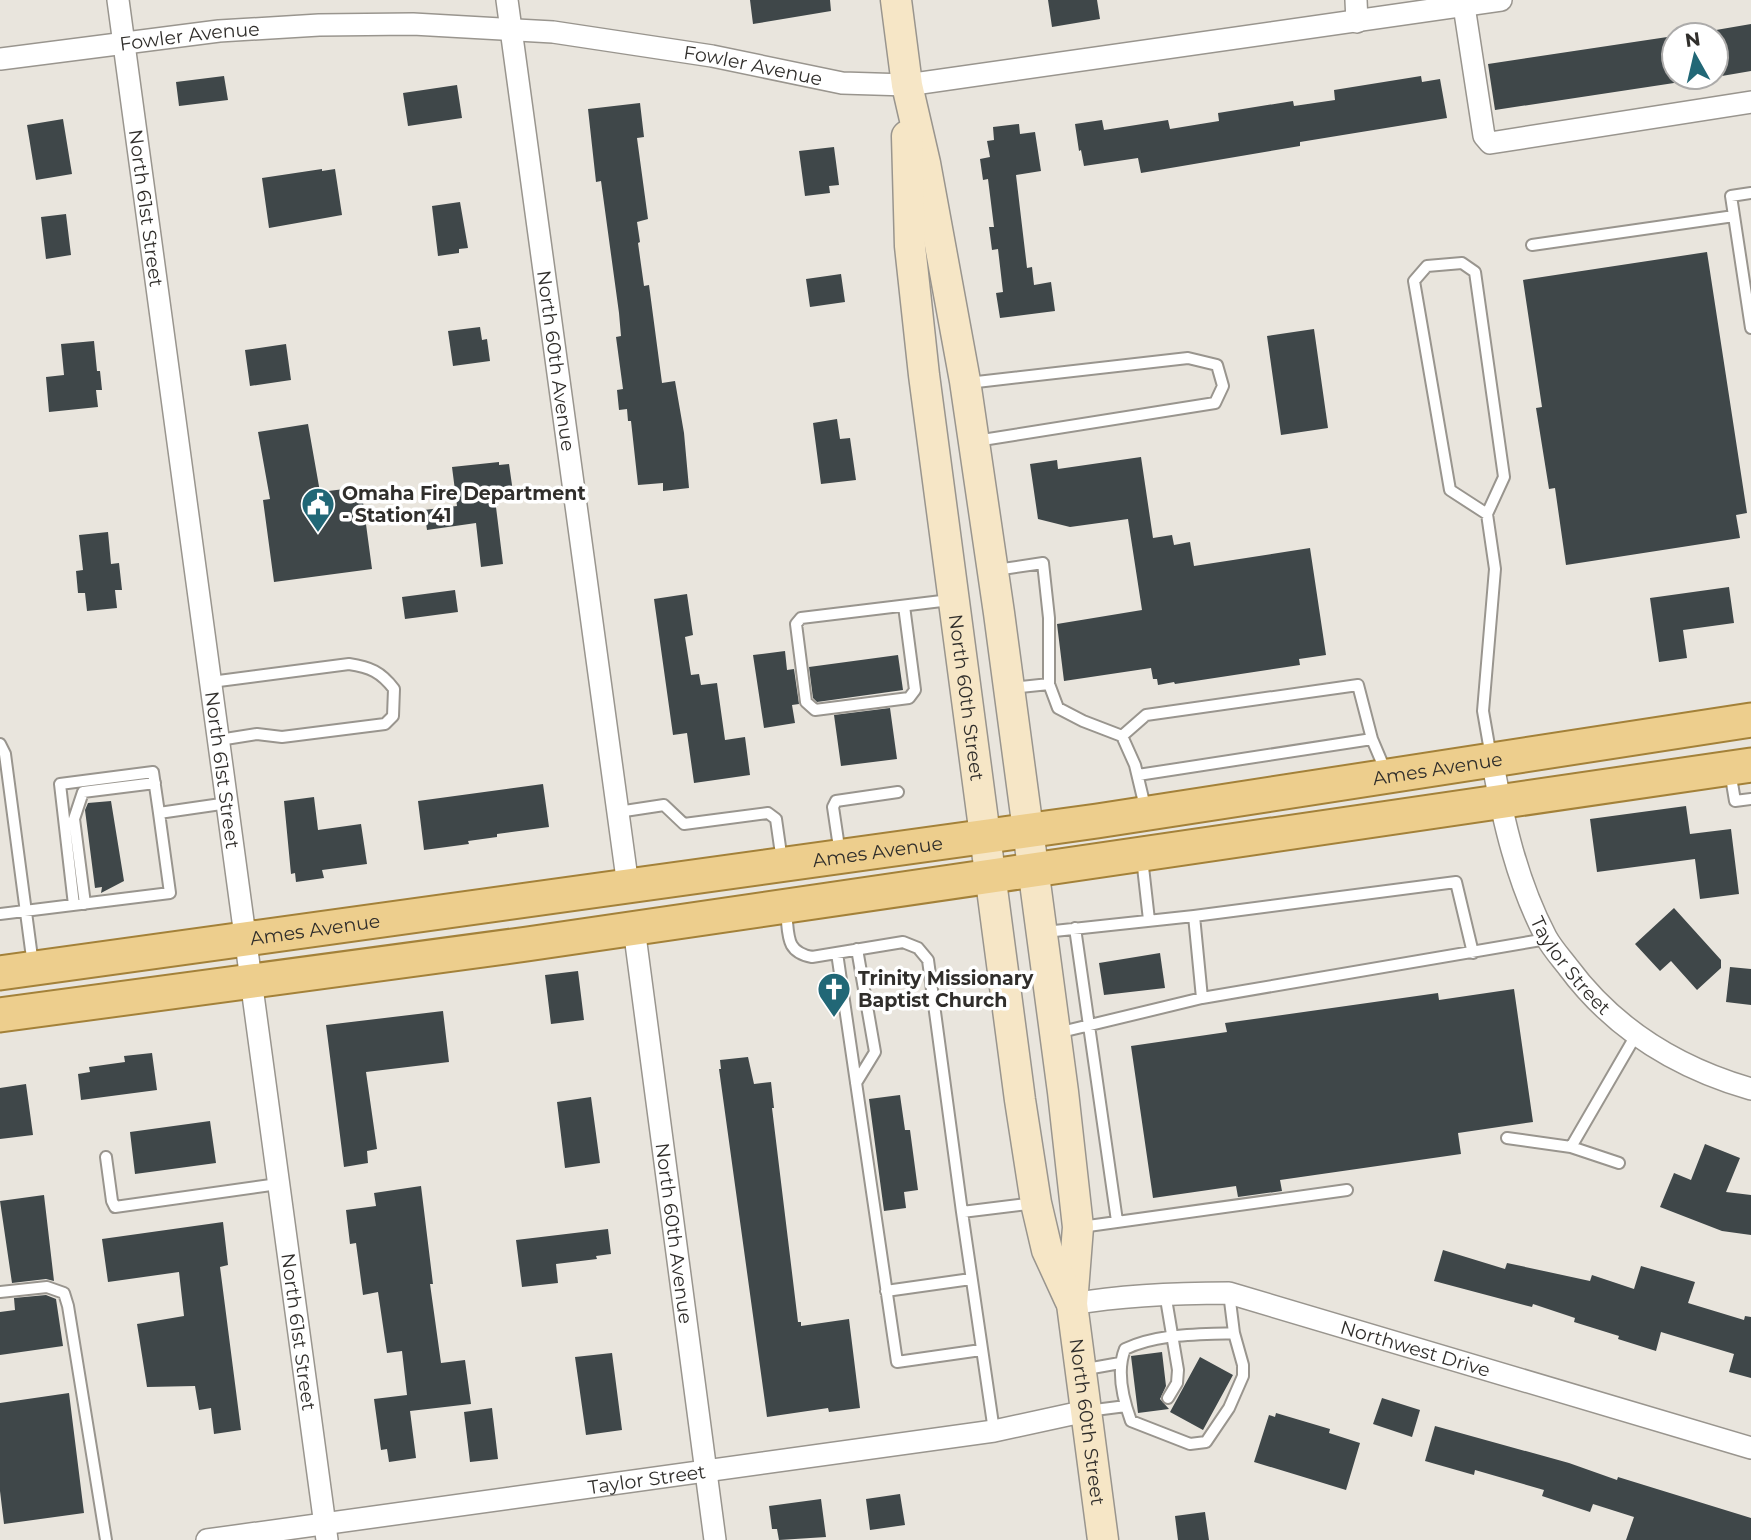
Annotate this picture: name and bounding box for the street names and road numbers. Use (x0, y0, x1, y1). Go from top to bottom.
street label: Fowler Avenue (118, 18, 260, 56)
street label: Fowler Avenue (682, 41, 824, 91)
street label: North 61st Street (124, 128, 168, 289)
street label: North 60th Avenue (532, 269, 580, 453)
street label: North 60th Street (944, 613, 989, 783)
street label: North 61st Street (200, 690, 244, 850)
street label: Ames Avenue (1371, 748, 1504, 790)
street label: Ames Avenue (811, 831, 944, 872)
street label: Ames Avenue (248, 909, 382, 950)
street label: Taylor Street (1525, 913, 1615, 1020)
street label: North 60th Avenue (651, 1141, 697, 1325)
street label: North 61st Street (276, 1252, 320, 1412)
street label: Northwest Drive (1338, 1316, 1493, 1382)
street label: North 60th Street (1065, 1337, 1109, 1507)
street label: Taylor Street (587, 1460, 707, 1499)

